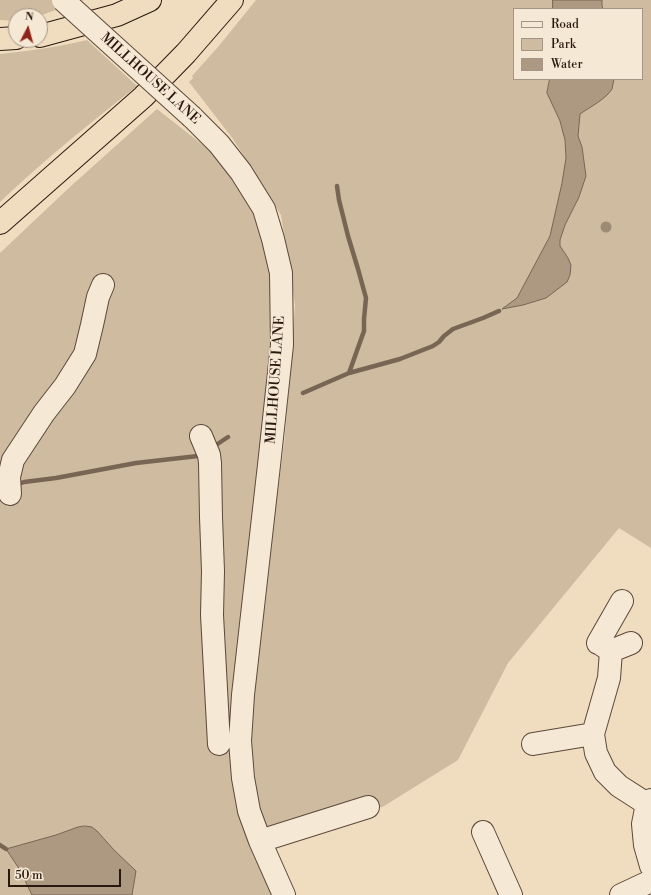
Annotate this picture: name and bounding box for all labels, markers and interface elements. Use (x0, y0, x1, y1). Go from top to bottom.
north arrow (8, 8, 48, 48)
legend (513, 8, 643, 80)
text: N (24, 10, 34, 24)
text: Road (551, 17, 579, 32)
street label: MILLHOUSE LANE (97, 30, 203, 128)
text: Park (551, 37, 576, 52)
text: Water (551, 57, 583, 72)
street label: MILLHOUSE LANE (263, 315, 289, 445)
scale bar (10, 861, 123, 887)
text: 50 m (15, 868, 43, 883)

